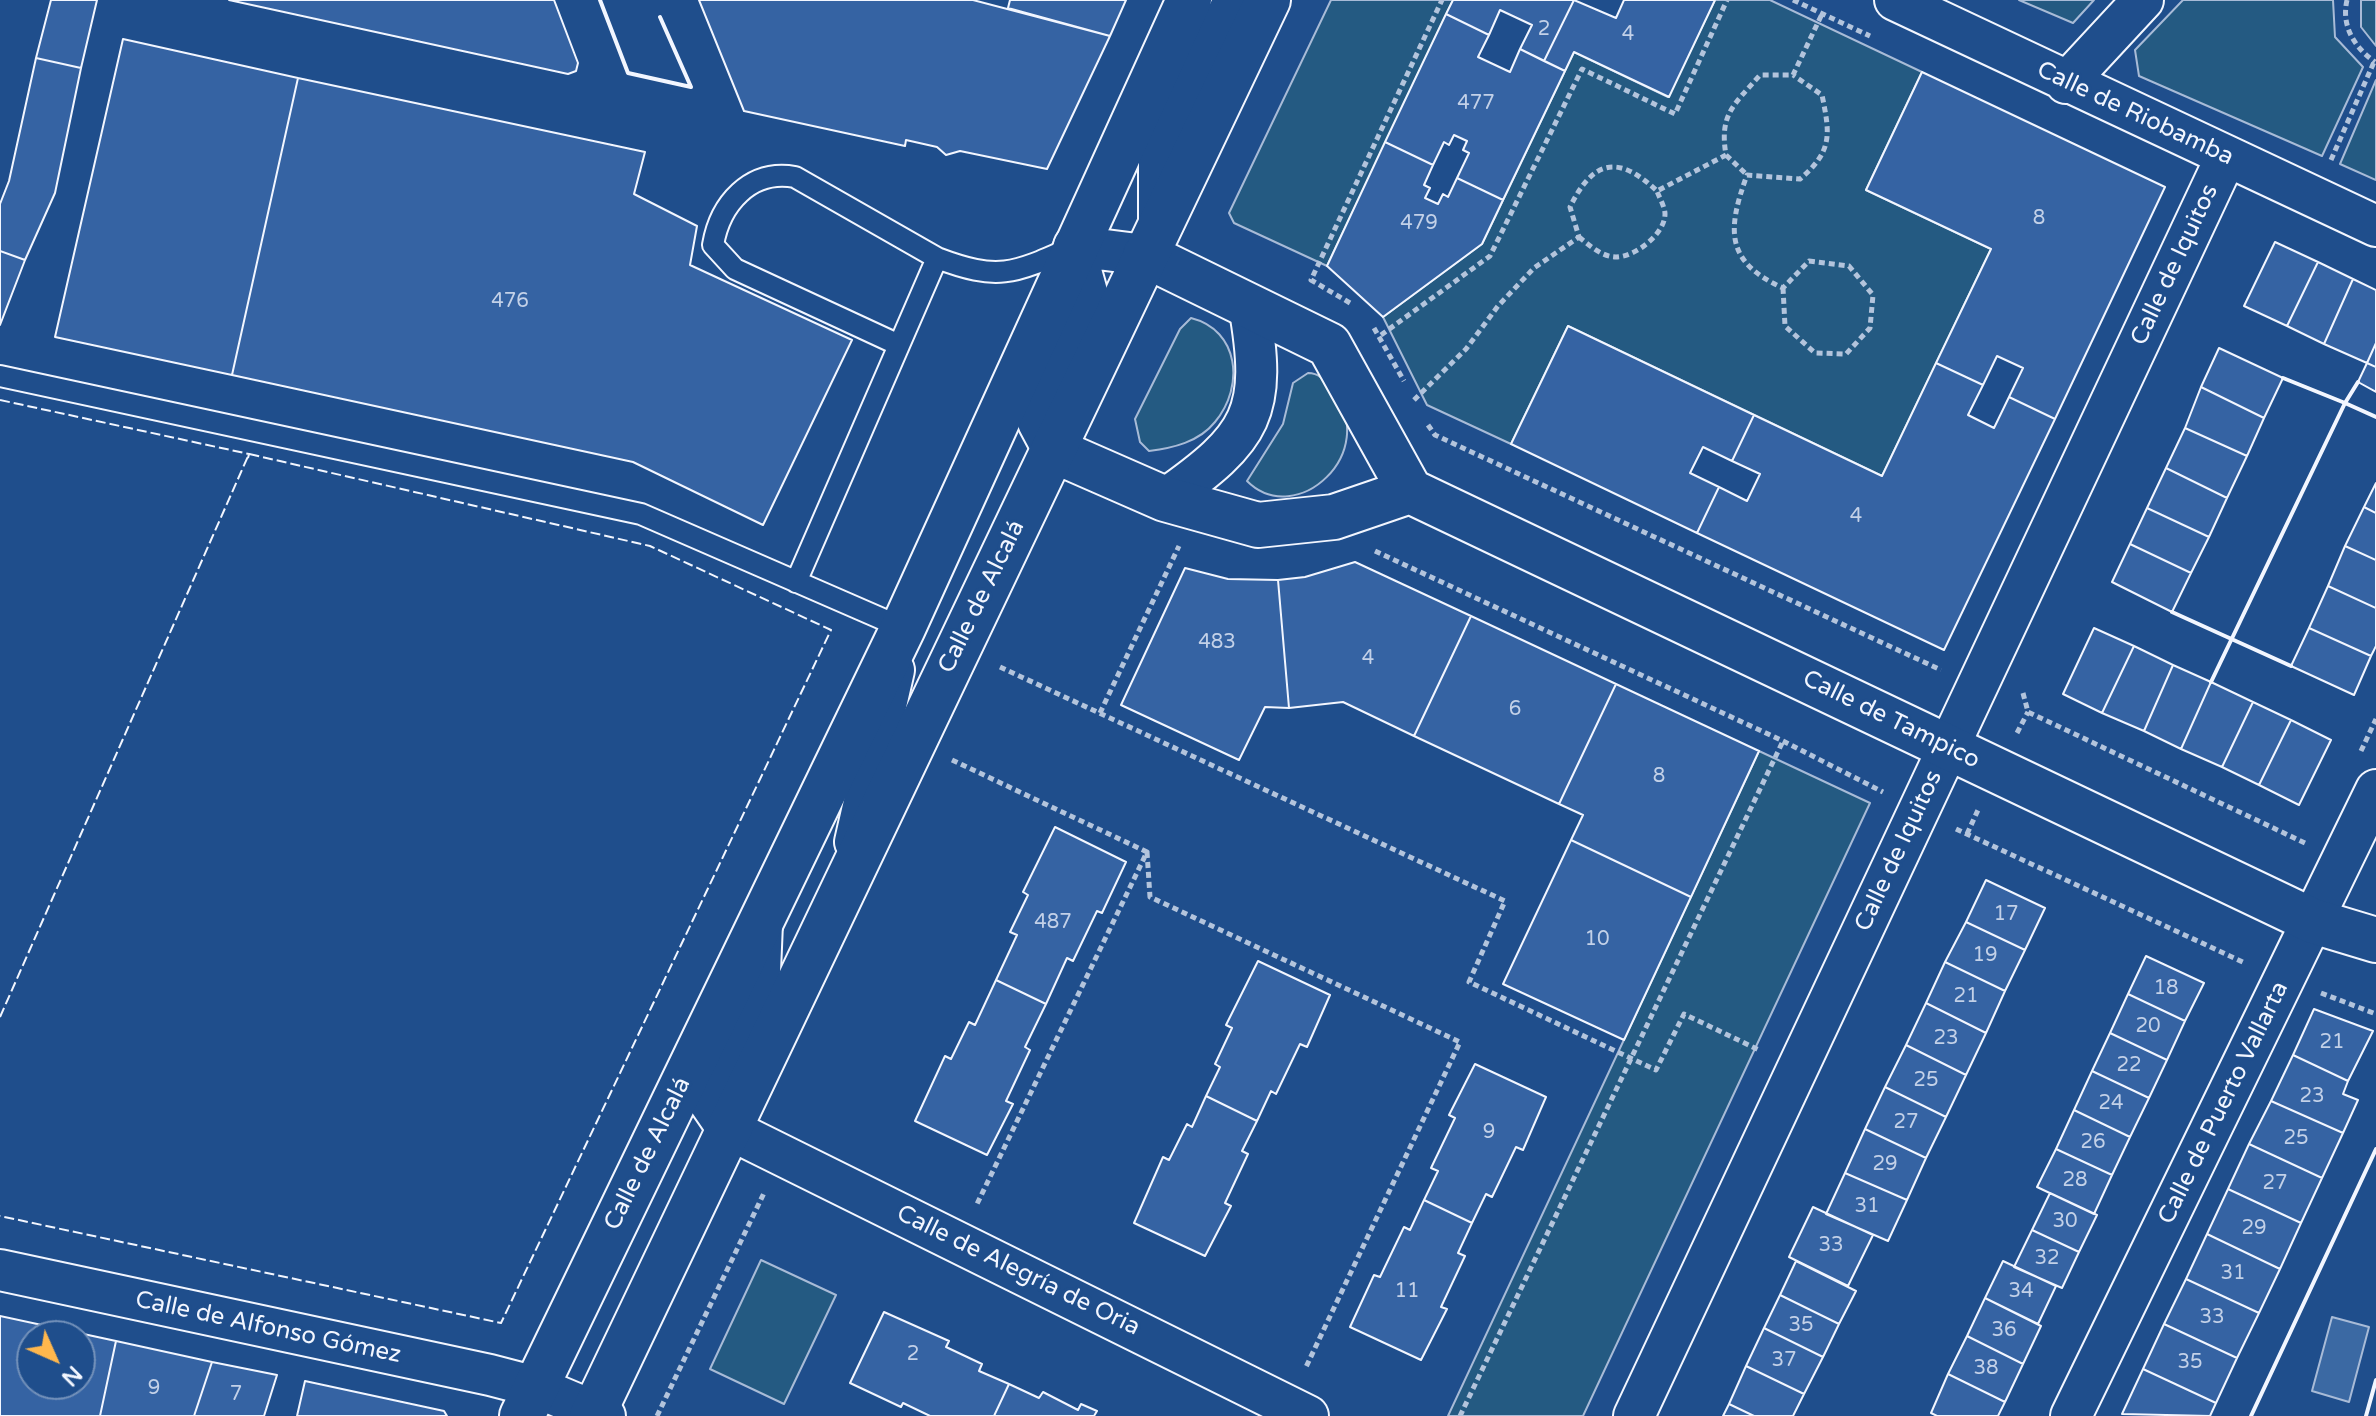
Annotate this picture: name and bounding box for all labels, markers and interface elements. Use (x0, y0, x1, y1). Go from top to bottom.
house number: 2 (1538, 18, 1550, 42)
house number: 4 (1622, 23, 1634, 47)
street label: Calle de Riobamba (2032, 56, 2238, 172)
house number: 477 (1457, 92, 1495, 116)
street label: Calle de Iquitos (2125, 180, 2225, 350)
house number: 8 (2033, 207, 2045, 231)
house number: 479 (1400, 212, 1438, 236)
house number: 476 (491, 290, 529, 314)
house number: 4 (1850, 505, 1862, 529)
street label: Calle de Alcalá (933, 516, 1031, 678)
house number: 483 (1198, 631, 1236, 655)
house number: 4 (1362, 647, 1374, 671)
street label: Calle de Tampico (1798, 665, 1984, 775)
house number: 6 (1509, 698, 1521, 722)
house number: 8 (1653, 765, 1665, 789)
street label: Calle de Iquitos (1849, 766, 1949, 936)
house number: 17 (1993, 903, 2019, 927)
house number: 487 (1034, 911, 1072, 935)
house number: 10 (1584, 928, 1610, 952)
house number: 19 (1972, 944, 1998, 968)
house number: 18 (2153, 977, 2179, 1001)
street label: Calle de Puerto Vallarta (2153, 977, 2295, 1229)
house number: 21 (1953, 985, 1979, 1009)
house number: 20 (2135, 1015, 2161, 1039)
house number: 23 (1933, 1027, 1959, 1051)
house number: 21 (2319, 1031, 2345, 1055)
house number: 22 (2116, 1054, 2142, 1078)
house number: 25 (1913, 1069, 1939, 1093)
street label: Calle de Alcalá (599, 1073, 697, 1235)
house number: 23 (2299, 1085, 2325, 1109)
house number: 24 (2098, 1092, 2124, 1116)
house number: 27 (1893, 1111, 1919, 1135)
house number: 9 (1483, 1121, 1495, 1145)
house number: 25 (2283, 1127, 2309, 1151)
house number: 26 (2080, 1131, 2106, 1155)
house number: 29 (1872, 1153, 1898, 1177)
house number: 28 (2062, 1169, 2088, 1193)
house number: 27 (2262, 1172, 2288, 1196)
house number: 31 (1854, 1195, 1880, 1219)
street label: Calle de Alegría de Oria (892, 1199, 1144, 1343)
house number: 30 (2052, 1210, 2078, 1234)
house number: 29 (2241, 1217, 2267, 1241)
house number: 33 (1818, 1234, 1844, 1258)
house number: 32 (2034, 1247, 2060, 1271)
house number: 31 (2220, 1262, 2246, 1286)
house number: 11 (1394, 1280, 1420, 1304)
house number: 34 (2008, 1280, 2034, 1304)
street label: Calle de Alfonso Gómez (132, 1286, 404, 1370)
house number: 33 (2199, 1306, 2225, 1330)
house number: 35 (1788, 1314, 1814, 1338)
house number: 36 (1991, 1319, 2017, 1343)
north arrow (16, 1320, 96, 1400)
house number: 2 (907, 1343, 919, 1367)
house number: 37 (1771, 1349, 1797, 1373)
house number: 35 (2177, 1351, 2203, 1375)
house number: 38 (1973, 1357, 1999, 1381)
text: N (56, 1360, 87, 1391)
house number: 9 (148, 1377, 160, 1401)
house number: 7 (230, 1383, 242, 1407)

